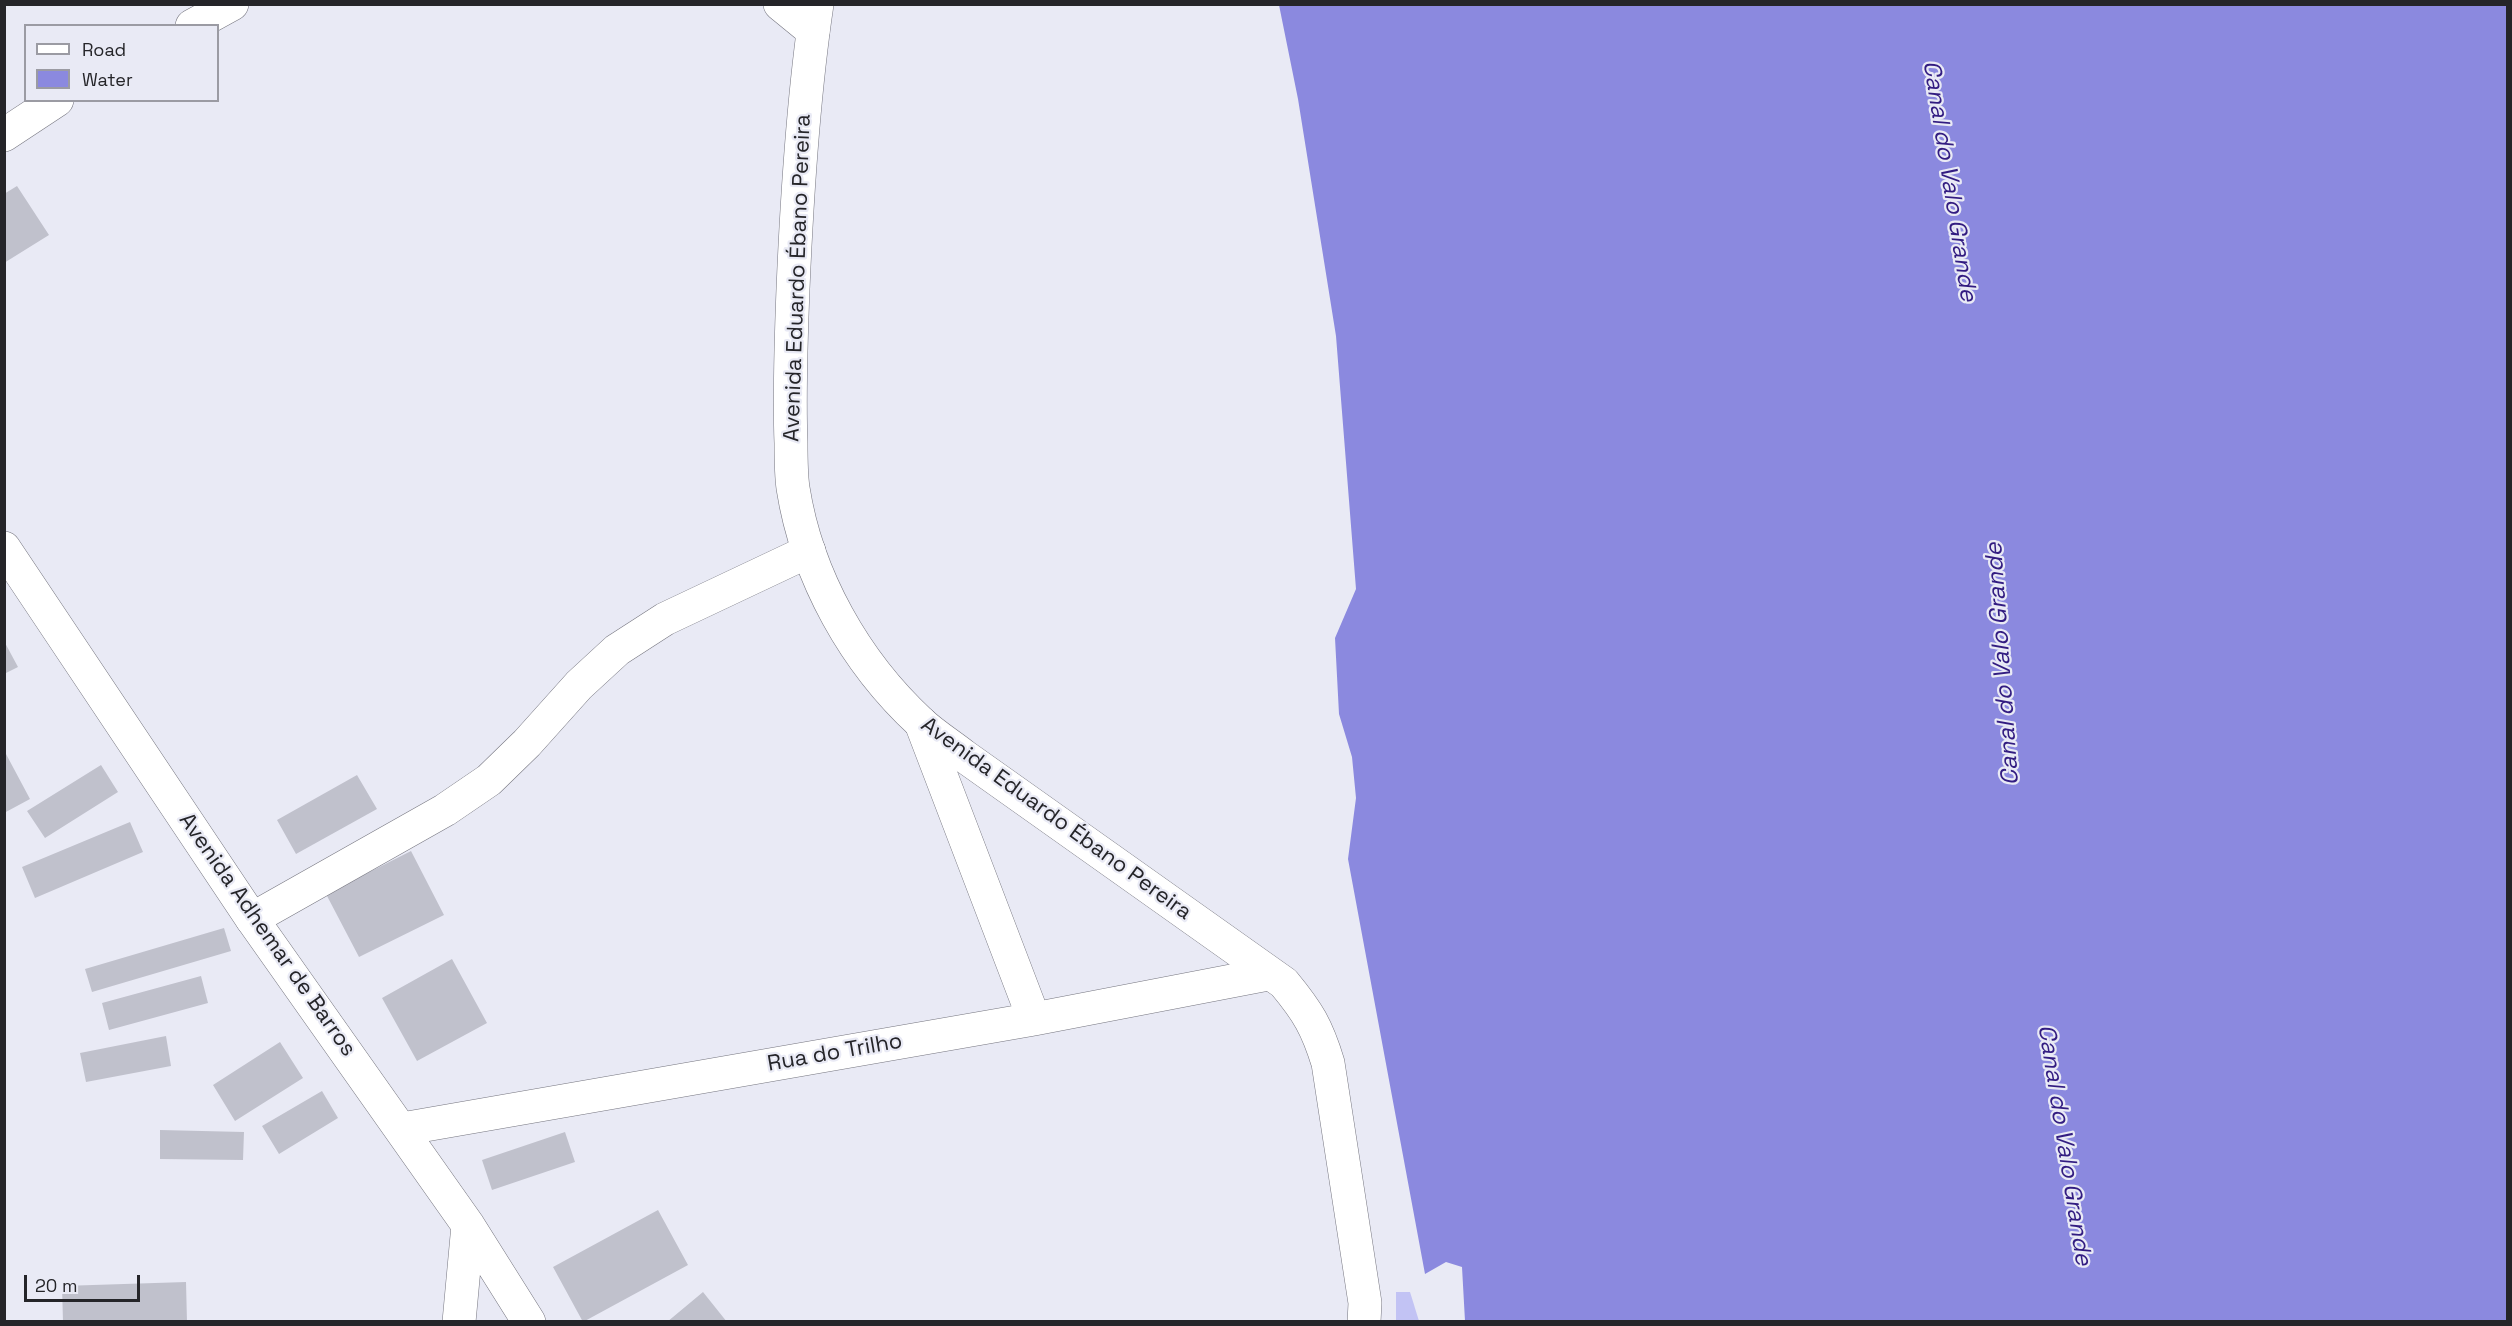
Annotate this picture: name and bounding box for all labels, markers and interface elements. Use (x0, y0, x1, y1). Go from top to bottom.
legend (24, 24, 219, 102)
text: Road (82, 38, 126, 61)
water label: Canal do Valo Grande (1916, 58, 1982, 304)
text: Water (82, 68, 133, 91)
street label: Avenida Eduardo Ébano Pereira (779, 114, 817, 442)
water label: Canal do Valo Grande (1980, 542, 2026, 786)
street label: Avenida Eduardo Ébano Pereira (916, 712, 1196, 926)
street label: Avenida Adhemar de Barros (173, 808, 361, 1062)
water label: Canal do Valo Grande (2031, 1022, 2097, 1268)
street label: Rua do Trilho (765, 1028, 905, 1078)
scale bar (27, 1263, 142, 1301)
text: 20 m (35, 1274, 78, 1297)

